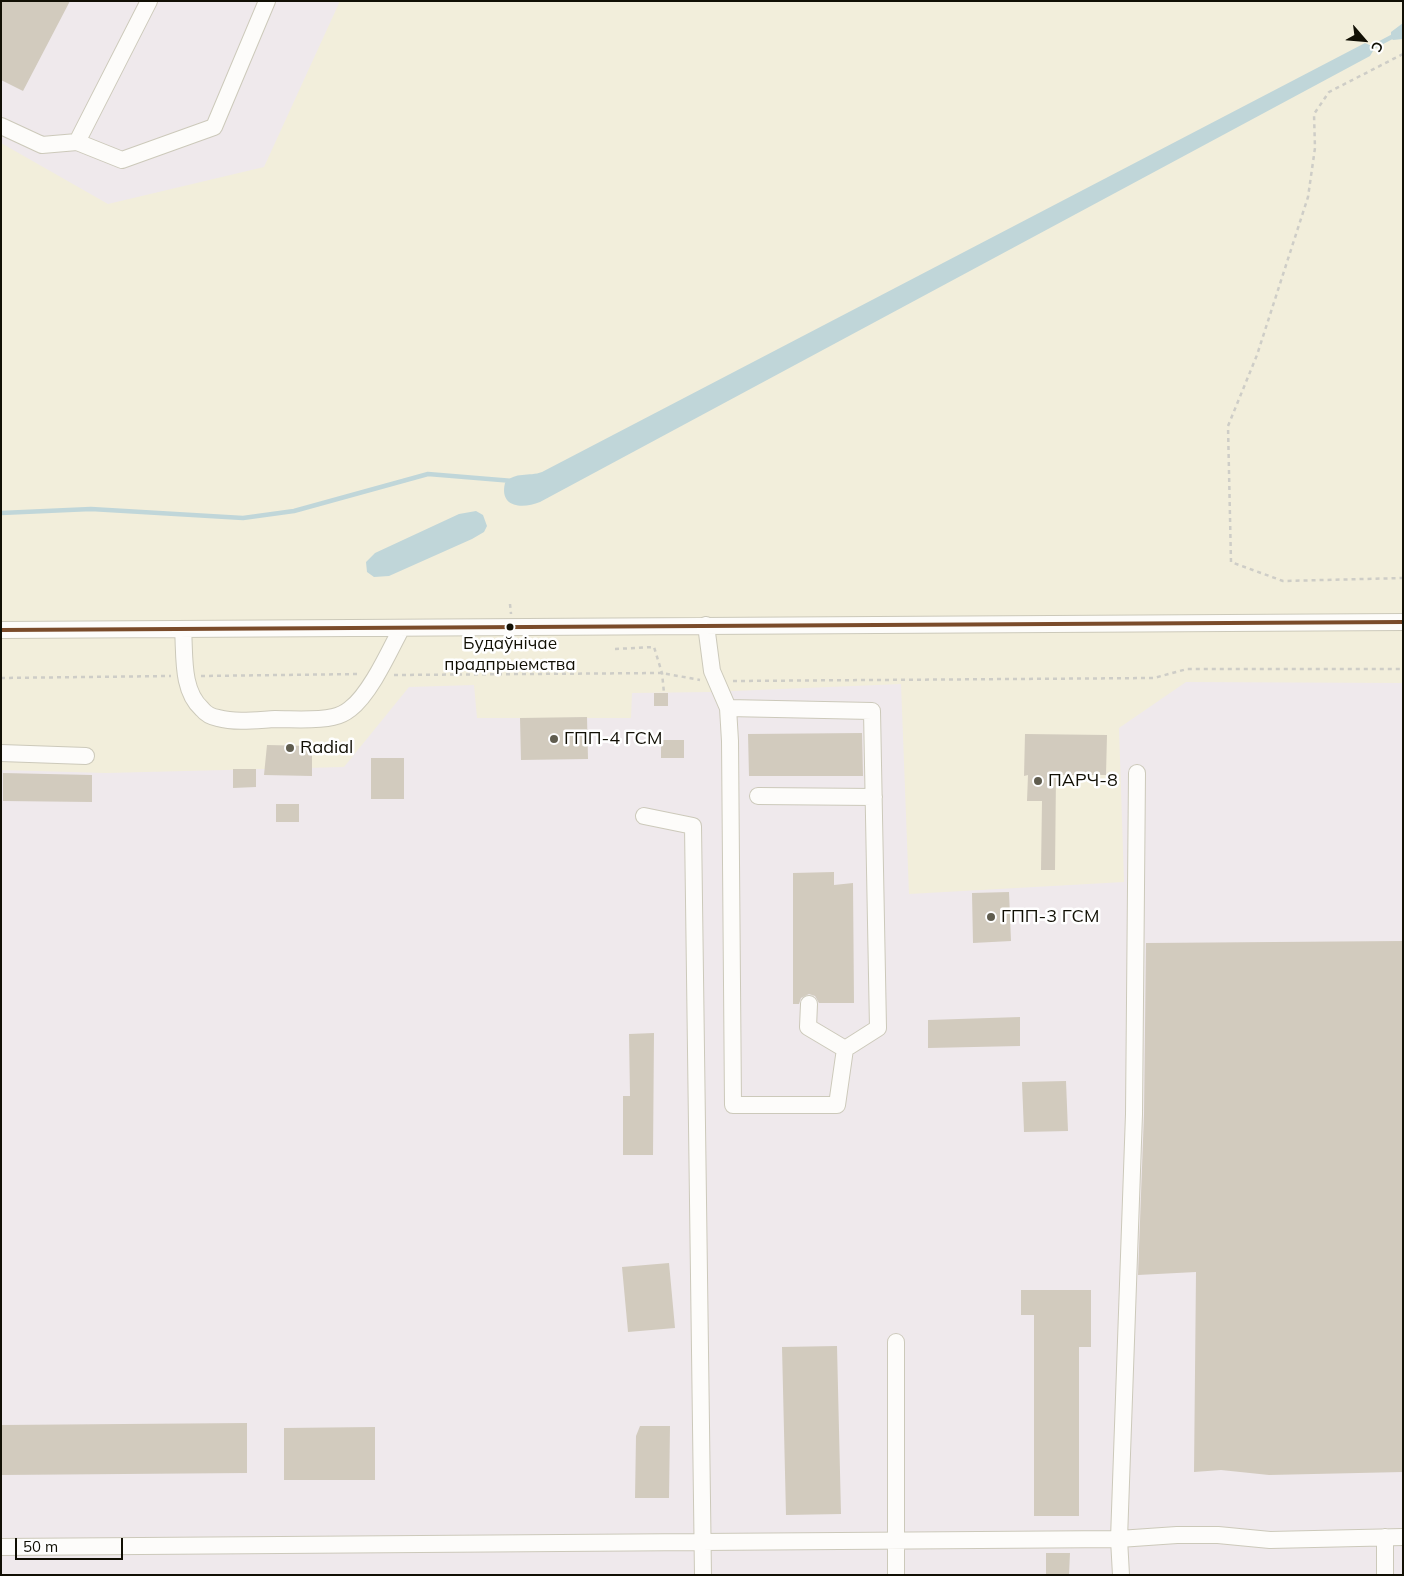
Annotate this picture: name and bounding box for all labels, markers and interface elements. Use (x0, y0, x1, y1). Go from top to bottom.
north arrow (1339, 15, 1389, 65)
text: С (1367, 38, 1388, 55)
marker: Будаўнічае прадпрыемства (505, 622, 515, 632)
place label: Будаўнічае прадпрыемства (444, 634, 576, 674)
place label: ГПП-4 ГСМ (564, 728, 662, 750)
marker: ГПП-4 ГСМ (548, 733, 560, 745)
place label: Radial (300, 737, 353, 759)
marker: Radial (284, 742, 296, 754)
place label: ПАРЧ-8 (1048, 770, 1118, 792)
marker: ПАРЧ-8 (1032, 775, 1044, 787)
place label: ГПП-3 ГСМ (1001, 906, 1099, 928)
marker: ГПП-3 ГСМ (985, 911, 997, 923)
scale bar (18, 1528, 125, 1560)
text: 50 m (23, 1537, 58, 1556)

